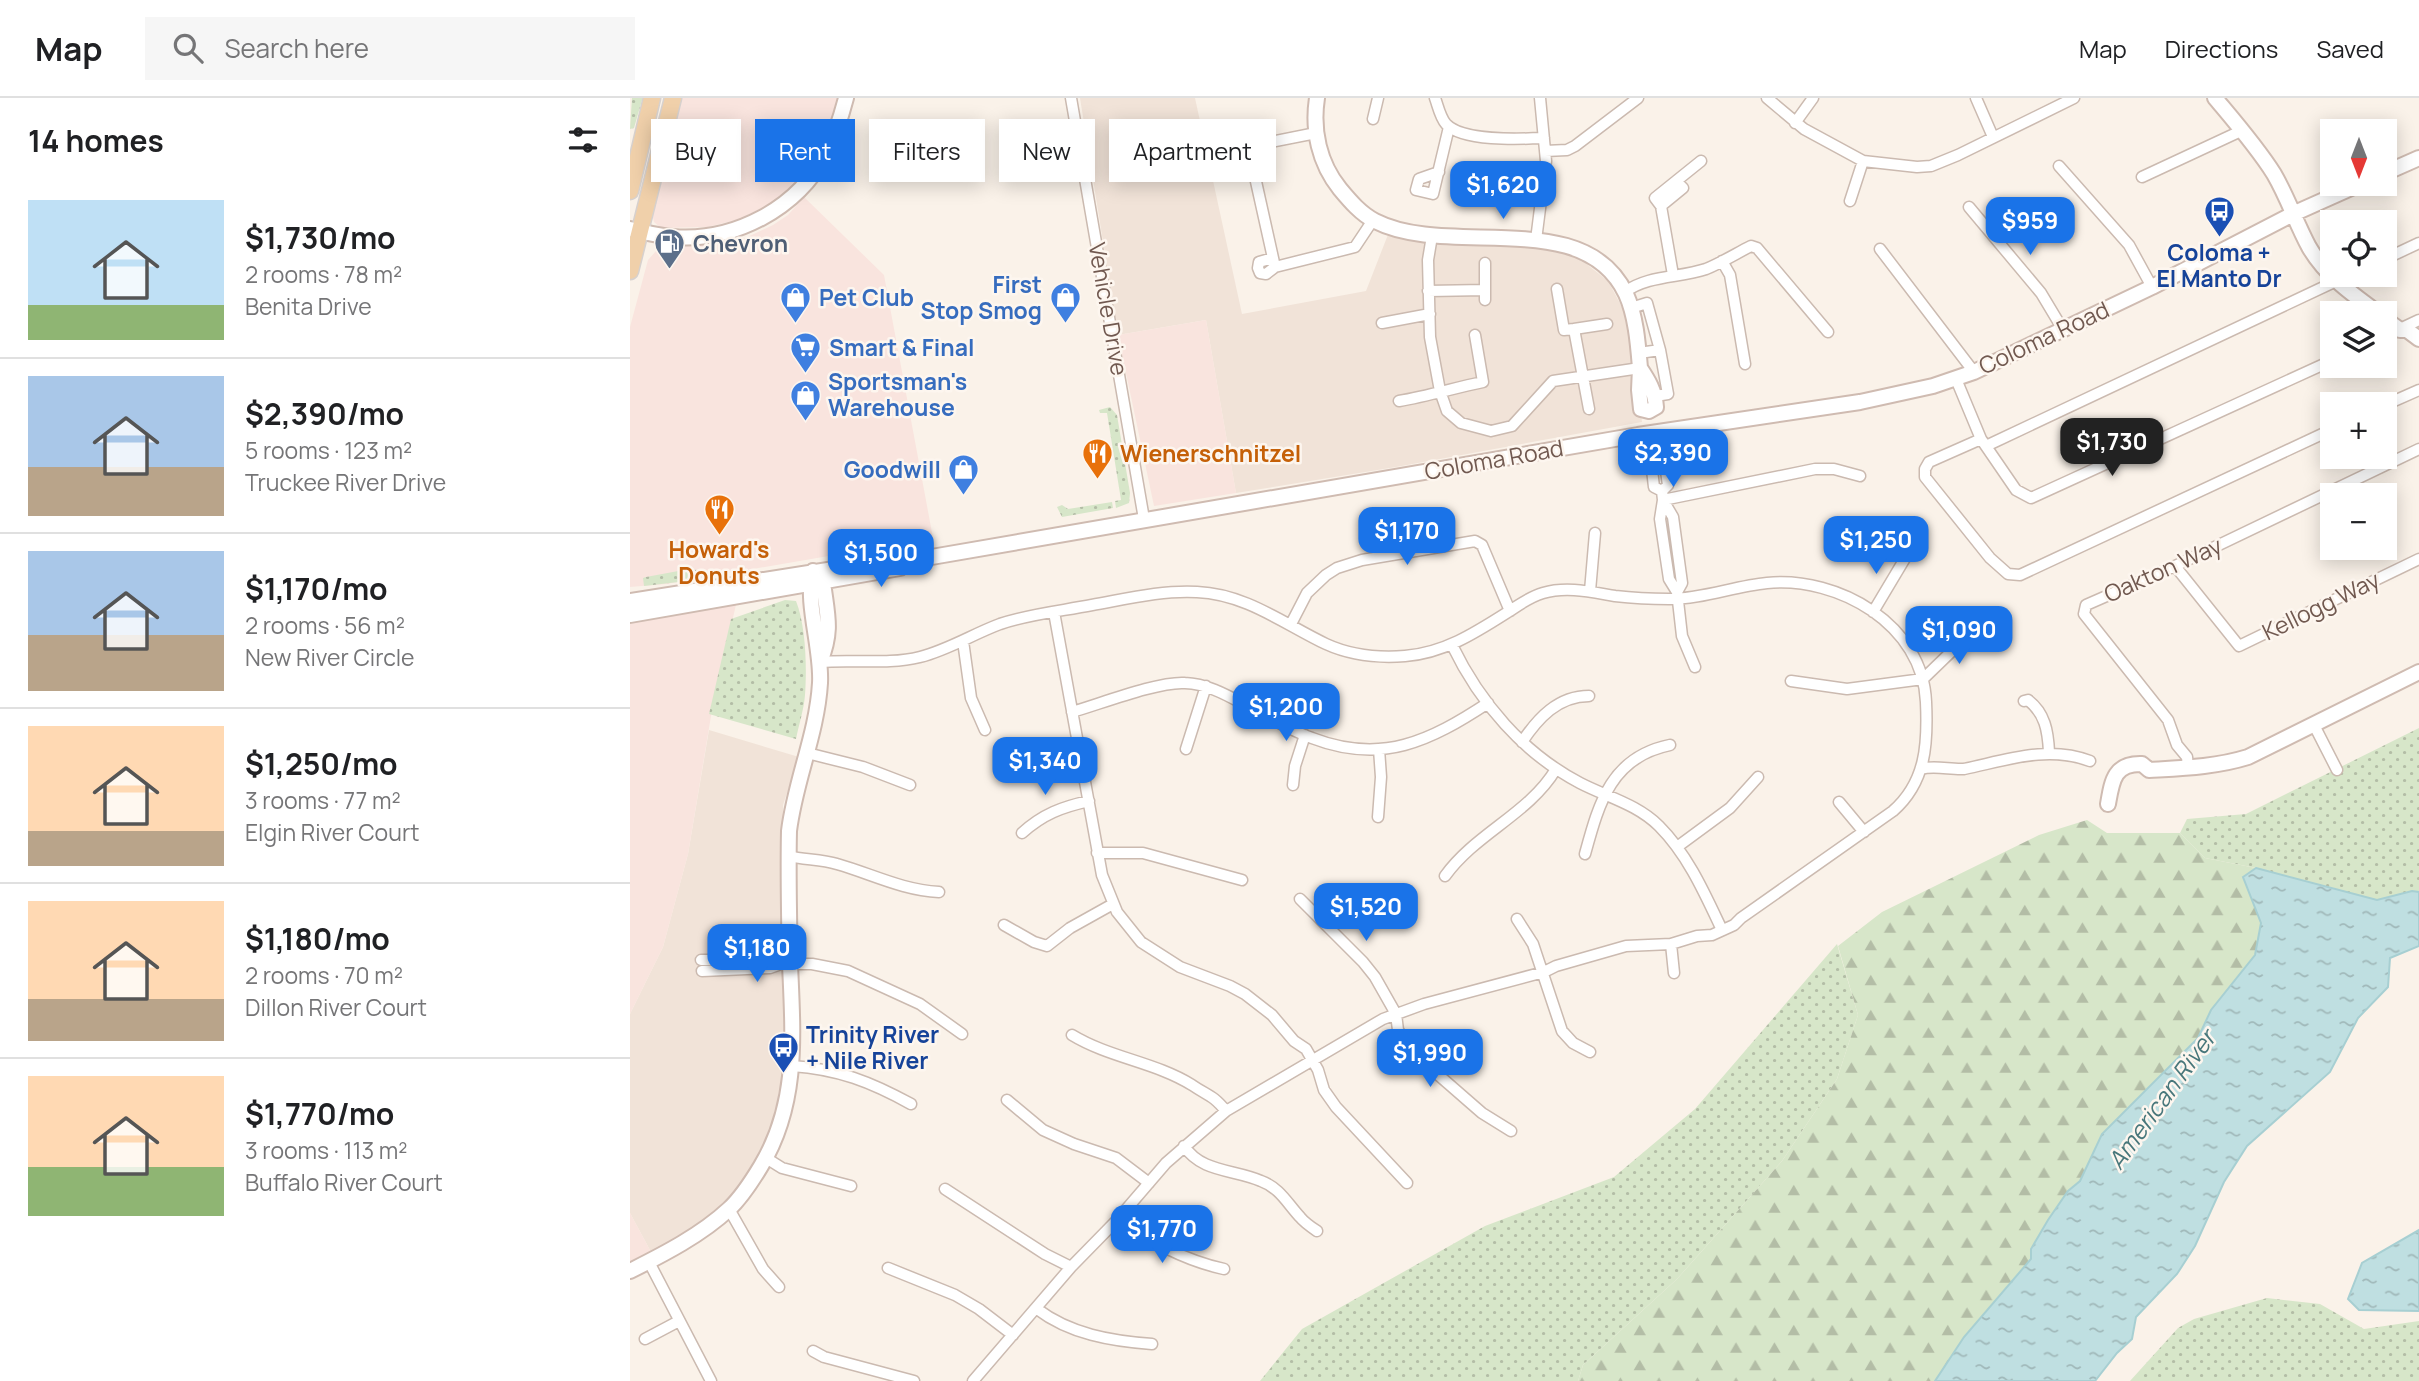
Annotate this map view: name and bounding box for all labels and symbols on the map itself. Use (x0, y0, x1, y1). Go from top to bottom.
north arrow (2320, 119, 2398, 196)
pin: $1,620 (1446, 162, 1560, 221)
bus stop icon: Coloma + El Manto Dr (2202, 195, 2236, 239)
pin: $959 (1989, 198, 2071, 257)
fuel station icon: Chevron (653, 227, 687, 271)
place label: Chevron (693, 227, 788, 259)
place label: Coloma + El Manto Dr (2156, 236, 2282, 294)
street label: Vehicle Drive (1082, 240, 1136, 378)
place label: First Stop Smog (921, 268, 1042, 326)
shop icon: Pet Club (779, 281, 813, 325)
place label: Pet Club (819, 281, 914, 313)
shop icon: First Stop Smog (1048, 281, 1082, 325)
street label: Coloma Road (1973, 293, 2114, 381)
supermarket icon: Smart & Final (789, 331, 823, 375)
place label: Smart & Final (829, 331, 974, 363)
place label: Sportsman's Warehouse (828, 365, 967, 423)
shop icon: Sportsman's Warehouse (788, 378, 822, 422)
pin: $1,730 (2055, 418, 2169, 478)
pin: $2,390 (1616, 430, 1730, 489)
street label: Coloma Road (1422, 431, 1566, 487)
restaurant icon: Wienerschnitzel (1080, 437, 1114, 481)
place label: Wienerschnitzel (1120, 437, 1301, 469)
place label: Goodwill (844, 453, 941, 485)
shop icon: Goodwill (947, 453, 981, 497)
restaurant icon: Howard's Donuts (702, 492, 736, 536)
pin: $1,170 (1350, 508, 1464, 567)
pin: $1,250 (1819, 517, 1933, 576)
street label: Oakton Way (2098, 529, 2227, 609)
pin: $1,500 (824, 530, 938, 589)
place label: Howard's Donuts (668, 533, 770, 591)
street label: Kellogg Way (2256, 563, 2385, 647)
pin: $1,090 (1902, 606, 2016, 666)
pin: $1,200 (1229, 684, 1343, 743)
pin: $1,340 (988, 738, 1102, 797)
pin: $1,520 (1309, 884, 1423, 943)
pin: $1,180 (700, 924, 814, 984)
place label: Trinity River + Nile River (806, 1018, 939, 1076)
water label: American River (2099, 1020, 2224, 1175)
pin: $1,990 (1373, 1030, 1487, 1089)
bus stop icon: Trinity River + Nile River (766, 1031, 800, 1075)
pin: $1,770 (1105, 1206, 1219, 1265)

